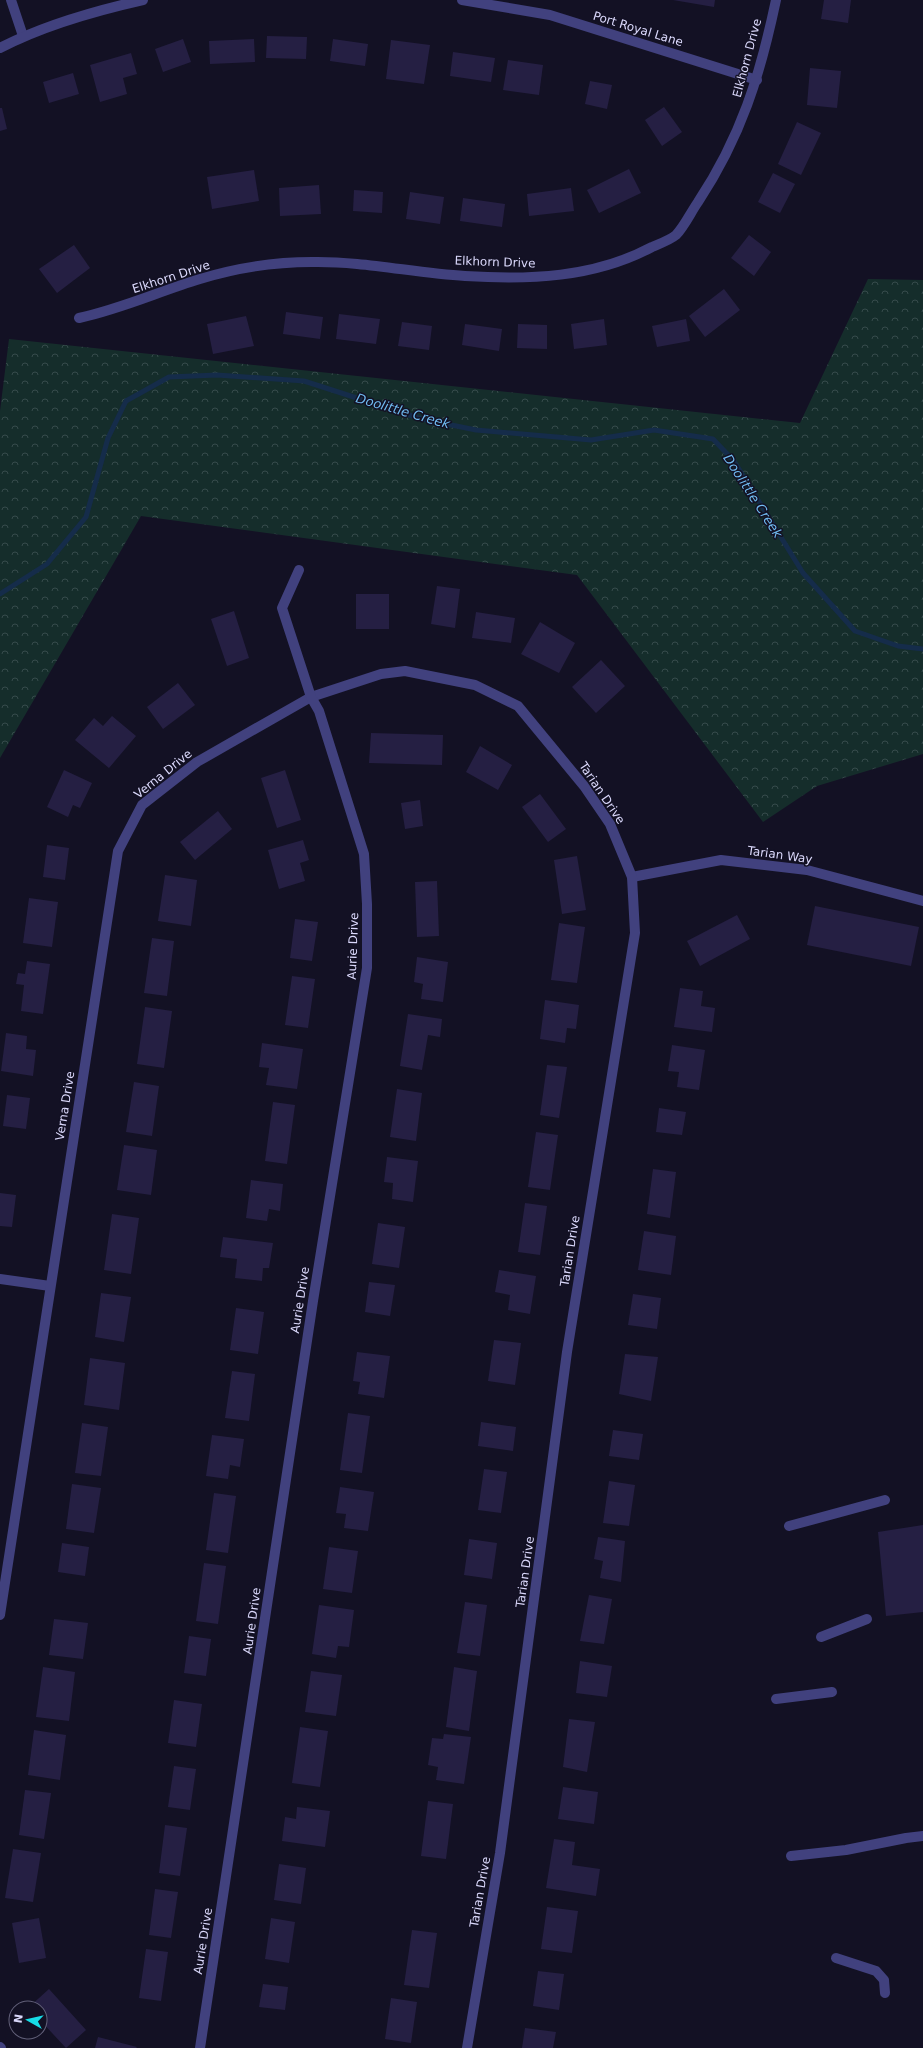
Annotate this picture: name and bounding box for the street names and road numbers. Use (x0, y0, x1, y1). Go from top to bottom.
street label: Port Royal Lane (591, 9, 685, 49)
street label: Elkhorn Drive (730, 17, 764, 99)
street label: Elkhorn Drive (454, 254, 536, 270)
street label: Elkhorn Drive (130, 258, 212, 296)
street label: Verna Drive (131, 746, 195, 802)
street label: Tarian Drive (576, 759, 628, 827)
street label: Tarian Way (746, 843, 813, 866)
street label: Aurie Drive (345, 912, 361, 980)
street label: Verna Drive (53, 1070, 77, 1142)
street label: Tarian Drive (557, 1214, 583, 1289)
street label: Aurie Drive (288, 1266, 312, 1334)
street label: Tarian Drive (513, 1536, 537, 1609)
street label: Aurie Drive (240, 1587, 264, 1655)
street label: Tarian Drive (467, 1855, 493, 1930)
street label: Aurie Drive (191, 1907, 215, 1975)

